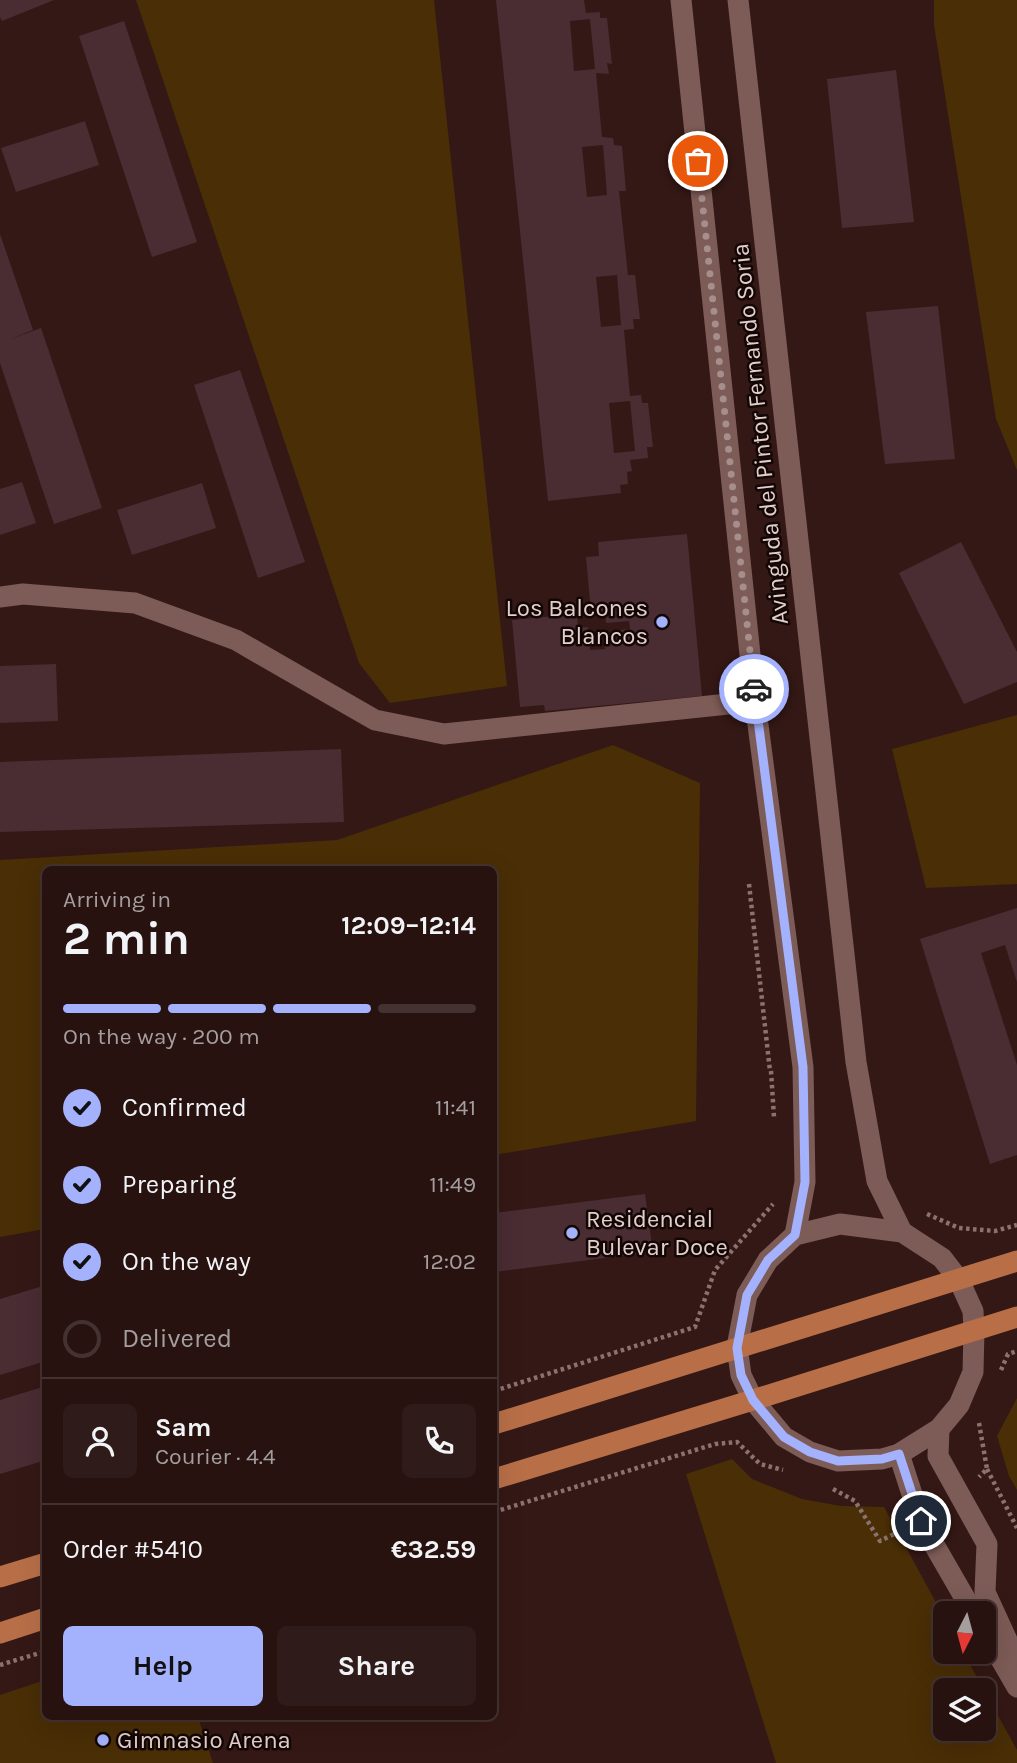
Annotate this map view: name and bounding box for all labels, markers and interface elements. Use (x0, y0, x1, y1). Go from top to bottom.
pin (668, 131, 728, 191)
icon: bag (679, 142, 717, 180)
street label: Avinguda del Pintor Fernando Soria (726, 242, 794, 626)
place label: Los Balcones Blancos (506, 594, 648, 650)
marker: Los Balcones Blancos (654, 614, 670, 630)
courier (719, 654, 789, 724)
icon: car (735, 670, 773, 708)
text: Arriving in (63, 886, 171, 913)
text: 12:09–12:14 (341, 910, 476, 941)
text: 2 min (63, 912, 190, 966)
text: On the way · 200 m (63, 1023, 260, 1050)
icon: check (63, 1089, 101, 1127)
text: Confirmed (122, 1092, 247, 1123)
text: 11:41 (435, 1094, 476, 1121)
icon: check (63, 1166, 101, 1204)
text: Preparing (122, 1169, 236, 1200)
text: 11:49 (429, 1171, 476, 1198)
place label: Residencial Bulevar Doce (586, 1205, 728, 1261)
marker: Residencial Bulevar Doce (564, 1225, 580, 1241)
icon: check (63, 1243, 101, 1281)
text: On the way (122, 1246, 251, 1277)
text: 12:02 (423, 1248, 476, 1275)
text: Delivered (122, 1323, 232, 1354)
button: person (63, 1404, 137, 1478)
button: phone (402, 1404, 476, 1478)
text: Sam (155, 1412, 211, 1443)
text: Courier · 4.4 (155, 1443, 276, 1470)
pin (891, 1491, 951, 1551)
icon: home (902, 1502, 940, 1540)
text: Order #5410 (63, 1534, 203, 1565)
text: €32.59 (391, 1534, 476, 1565)
north arrow (933, 1601, 996, 1664)
map controls (933, 1601, 996, 1741)
button: Help (63, 1626, 263, 1706)
button: Share (277, 1626, 476, 1706)
button: layers (933, 1678, 996, 1741)
place label: Gimnasio Arena (117, 1726, 291, 1754)
marker: Gimnasio Arena (95, 1732, 111, 1748)

